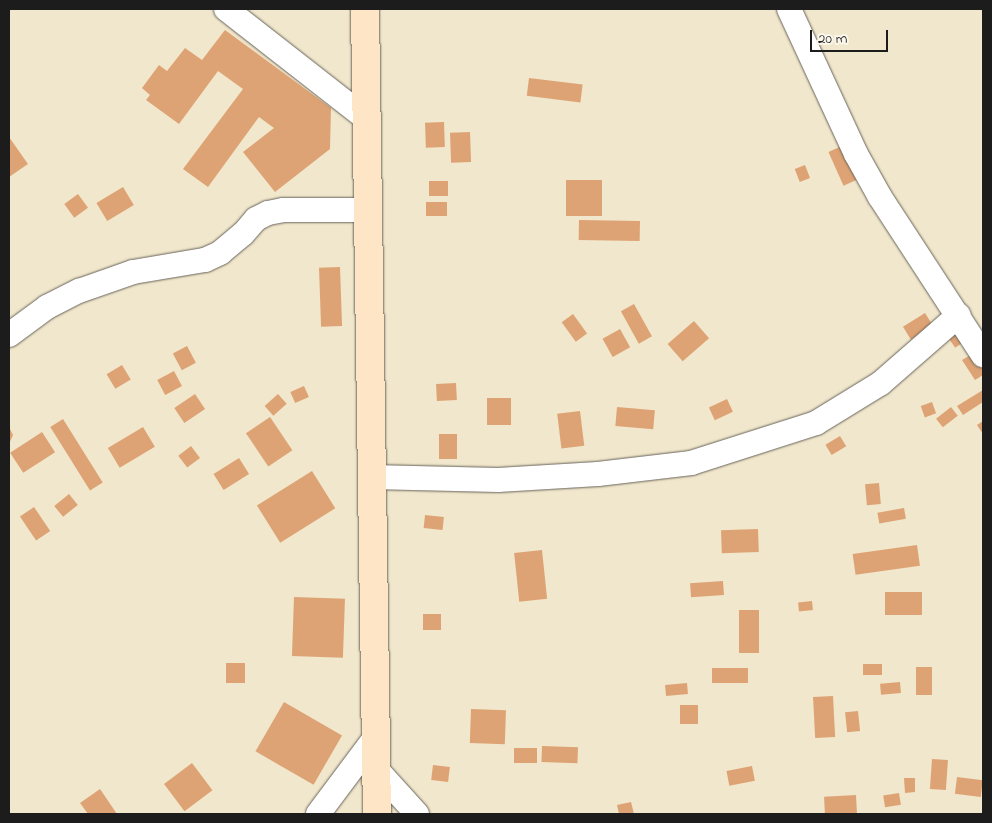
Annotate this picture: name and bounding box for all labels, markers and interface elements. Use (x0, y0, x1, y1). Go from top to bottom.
scale bar (812, 20, 890, 52)
text: 20 m (818, 28, 847, 50)

